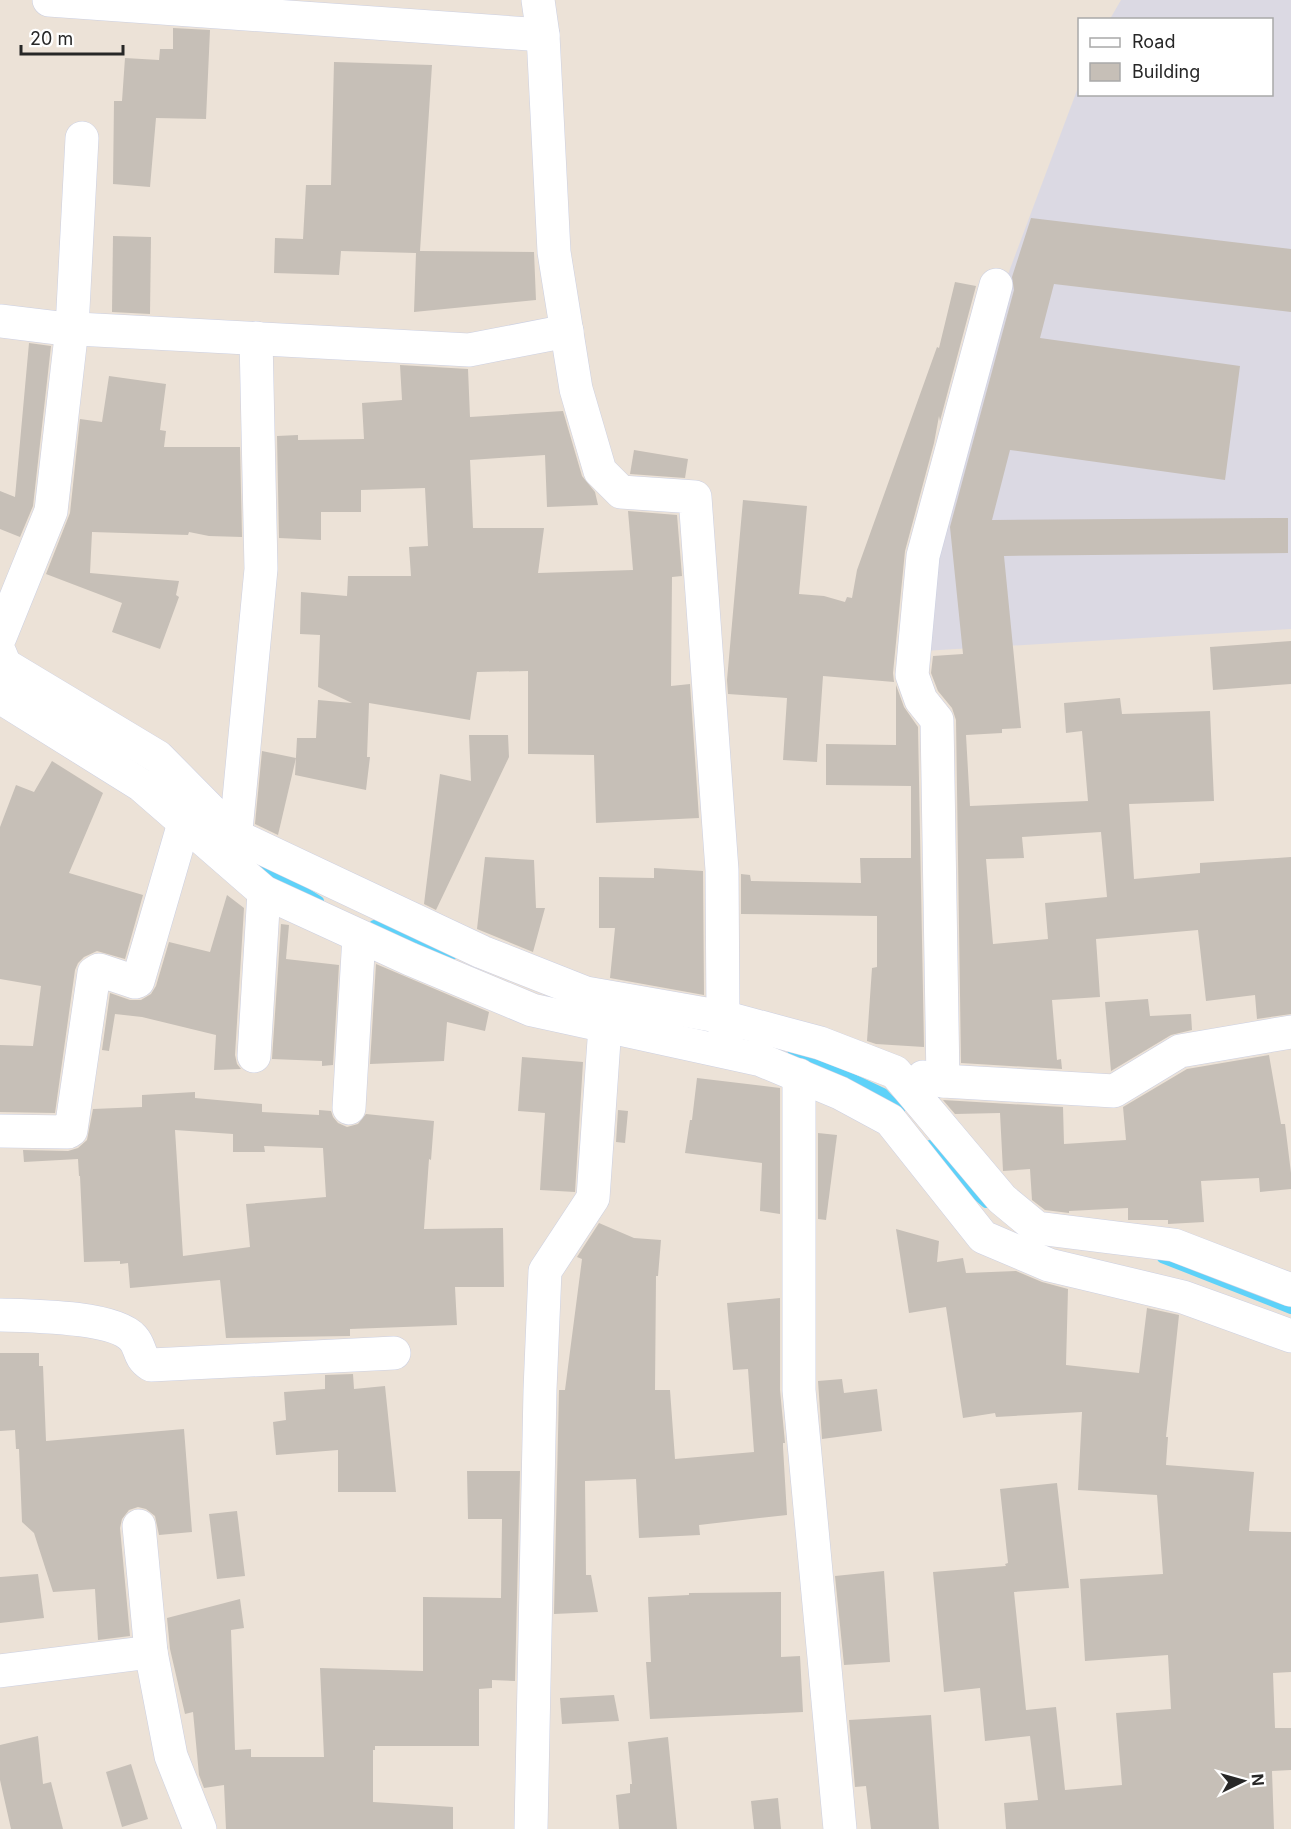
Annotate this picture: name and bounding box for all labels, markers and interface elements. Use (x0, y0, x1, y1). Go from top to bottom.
scale bar (21, 18, 123, 56)
legend (1078, 18, 1273, 96)
text: 20 m (30, 28, 73, 49)
text: Road (1132, 31, 1175, 52)
text: Building (1132, 61, 1200, 82)
north arrow (1213, 1751, 1273, 1811)
text: N (1247, 1773, 1268, 1787)

